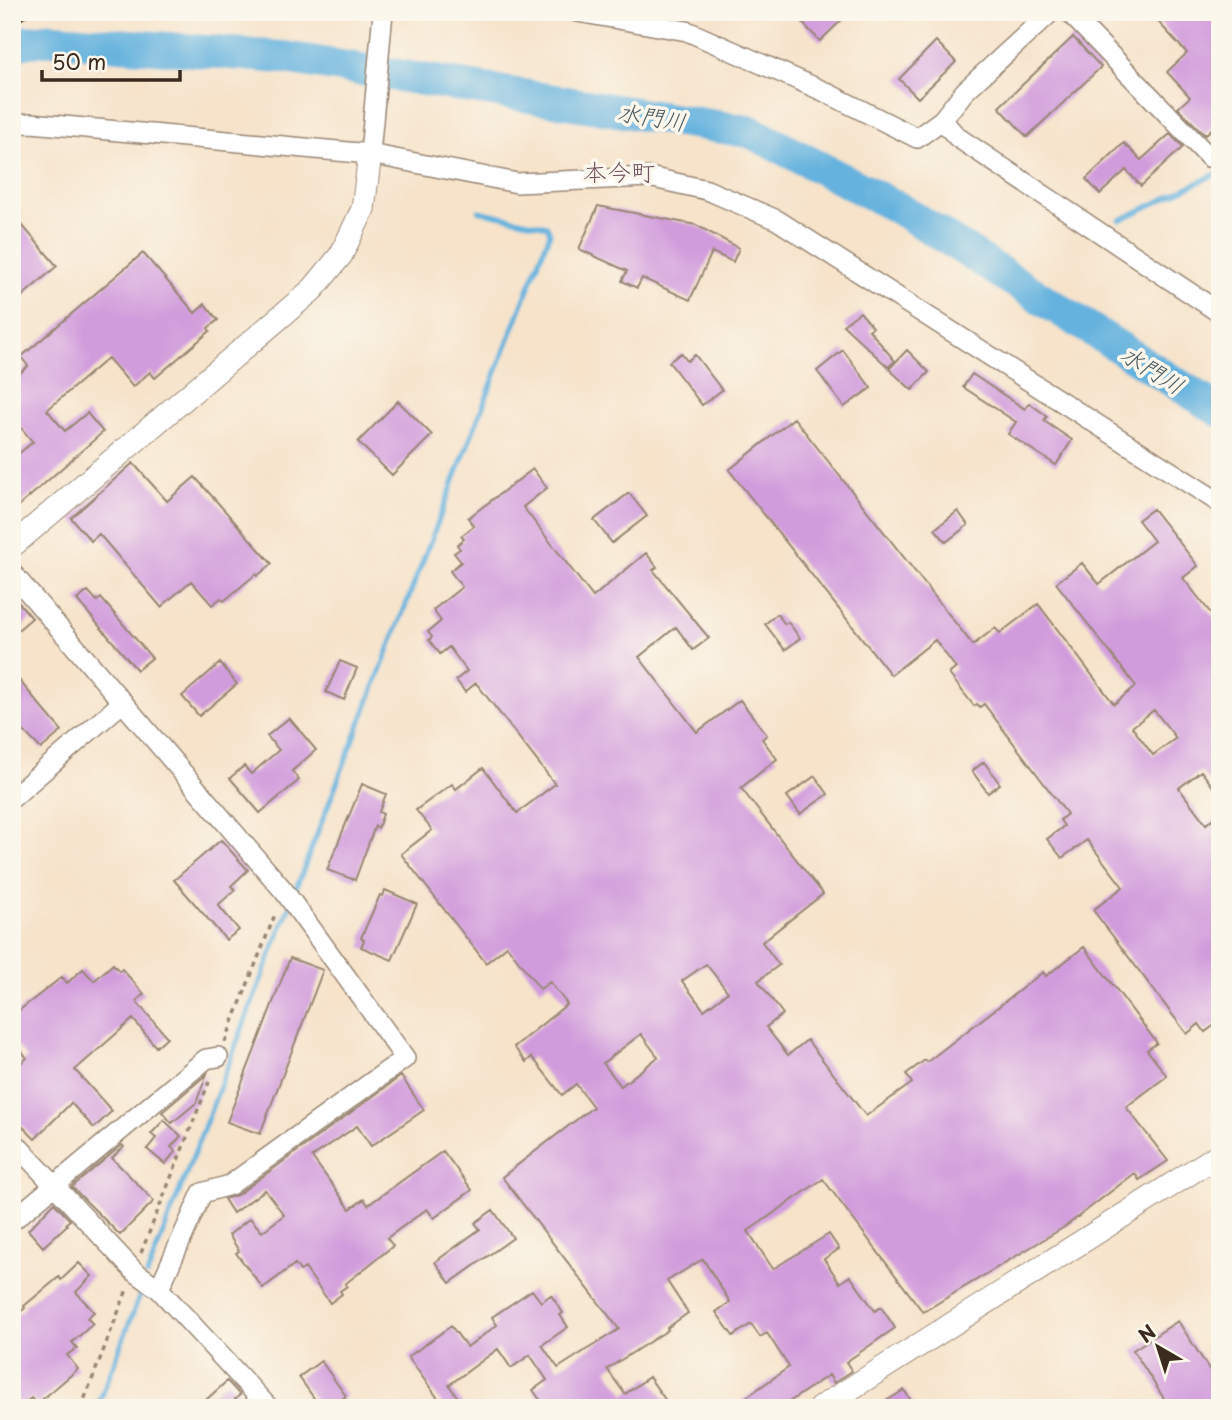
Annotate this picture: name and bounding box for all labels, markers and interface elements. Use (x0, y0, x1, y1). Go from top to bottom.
scale bar (42, 38, 180, 82)
text: 50 m (52, 45, 106, 77)
water label: 水門川 (615, 93, 689, 139)
district label: 本今町 (583, 153, 655, 189)
water label: 水門川 (1114, 336, 1192, 402)
north arrow (1124, 1312, 1194, 1382)
text: N (1132, 1317, 1161, 1349)

